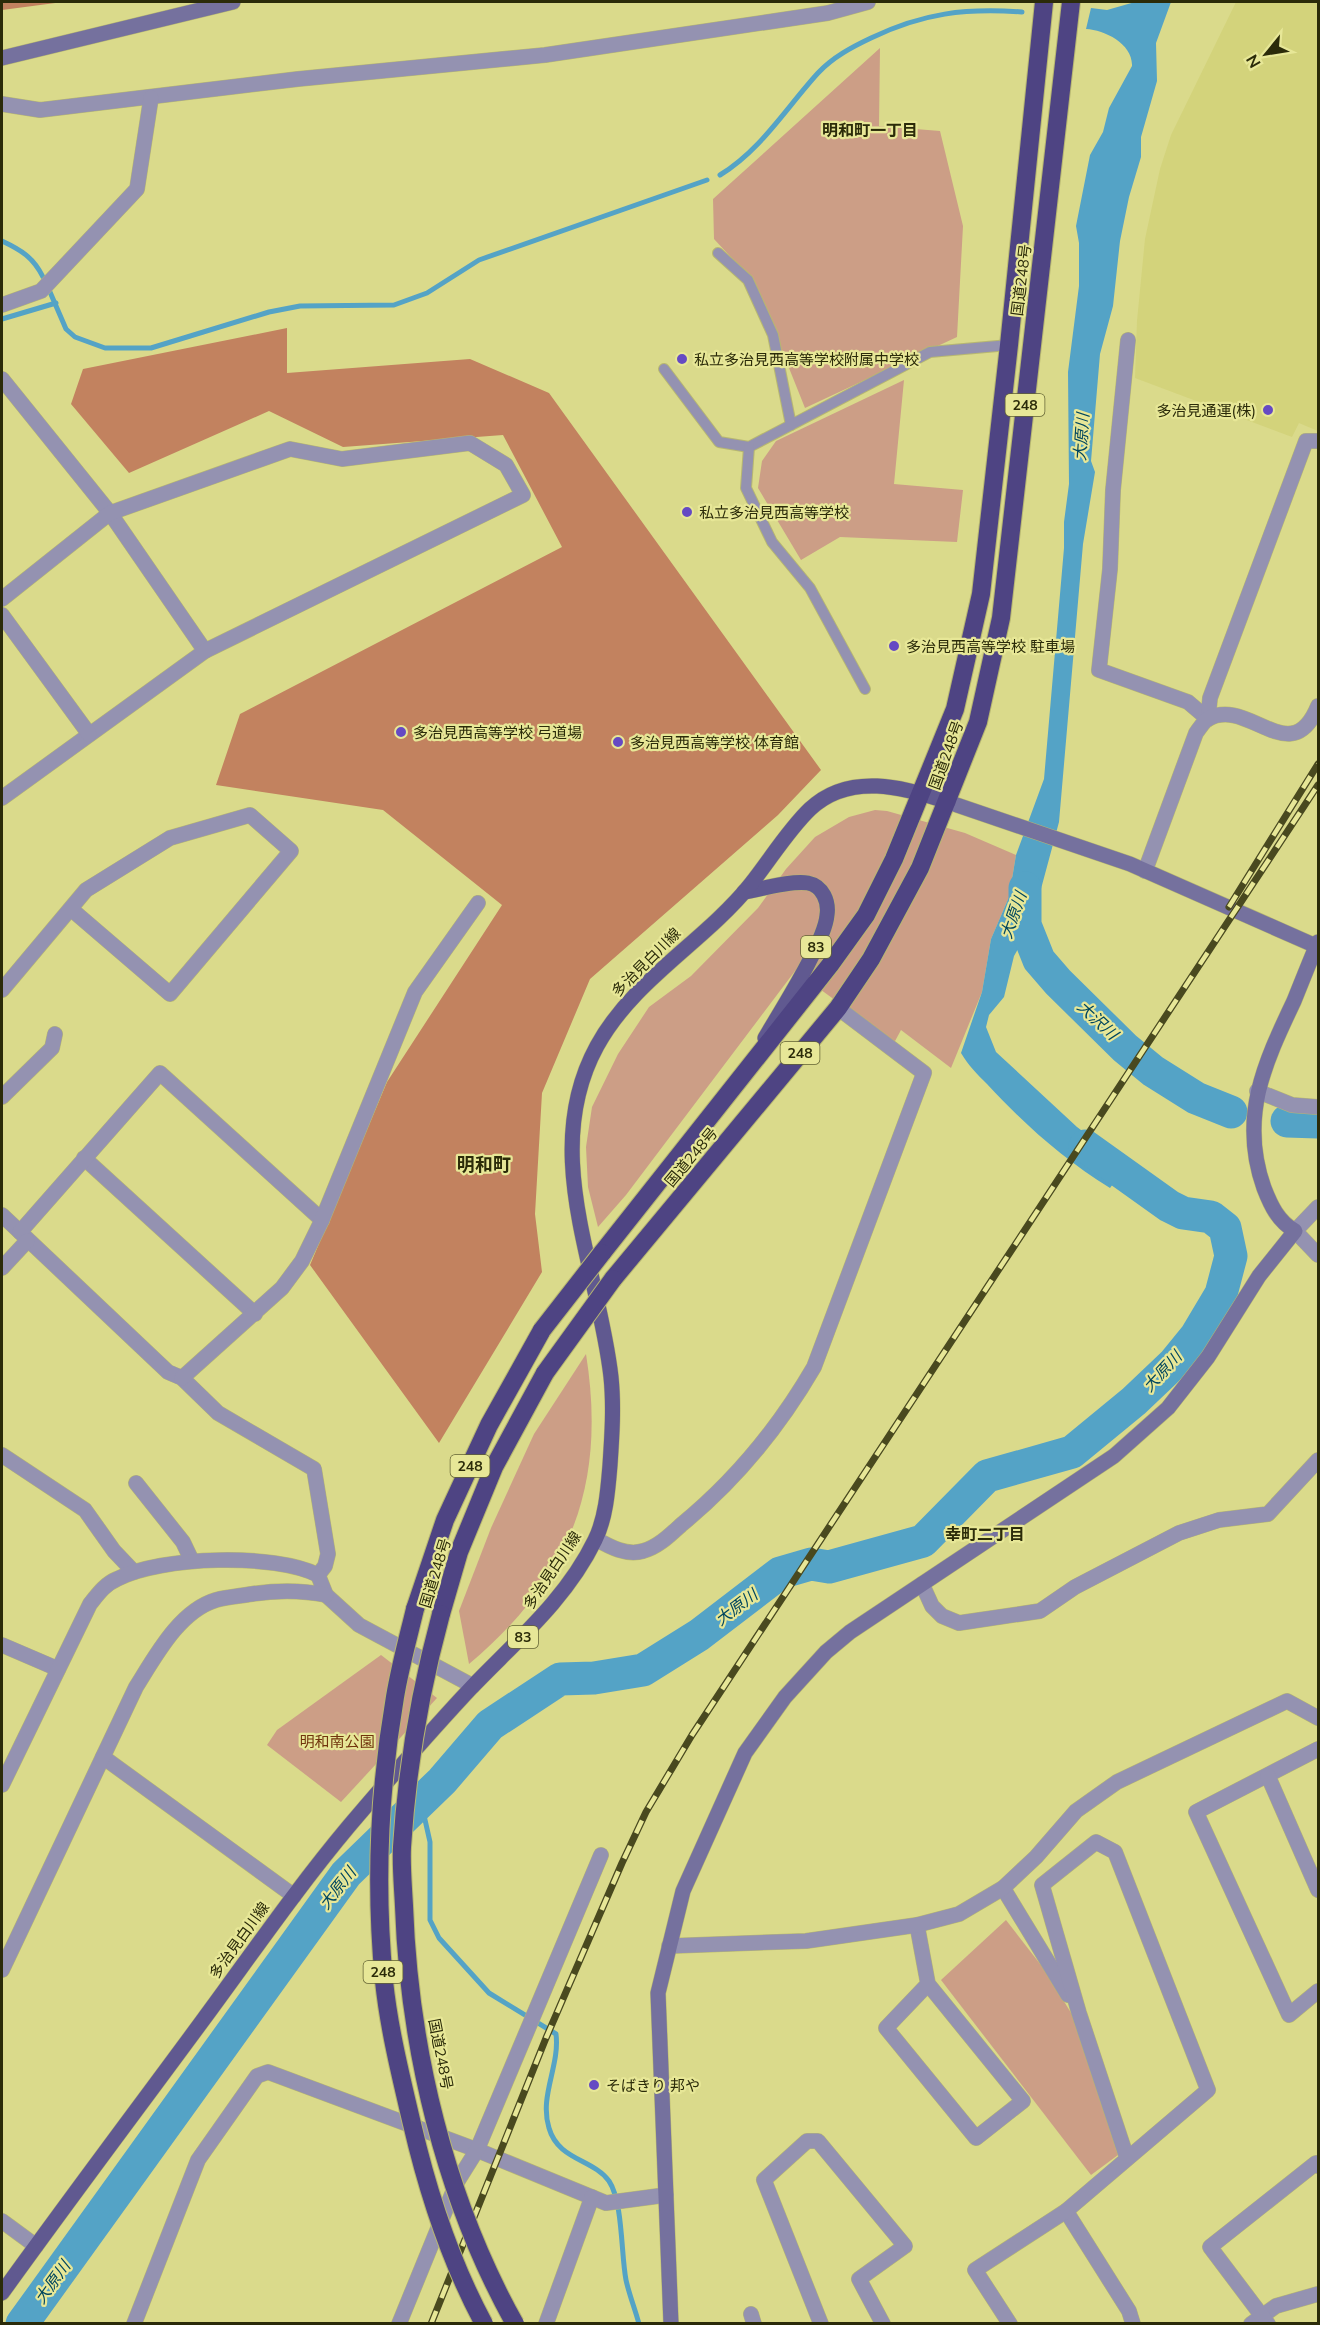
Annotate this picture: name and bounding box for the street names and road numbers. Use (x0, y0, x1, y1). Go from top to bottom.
street label: 国道248号 (1007, 243, 1035, 317)
road number: 248 (1006, 394, 1044, 416)
street label: 国道248号 (925, 718, 967, 792)
street label: 多治見白川線 (607, 923, 685, 1001)
road number: 83 (801, 936, 831, 958)
road number: 248 (780, 1042, 820, 1064)
street label: 国道248号 (661, 1123, 721, 1191)
road number: 248 (450, 1455, 490, 1477)
street label: 多治見白川線 (519, 1527, 585, 1613)
street label: 国道248号 (415, 1536, 455, 1610)
road number: 83 (508, 1626, 538, 1648)
street label: 多治見白川線 (205, 1898, 273, 1982)
road number: 248 (364, 1961, 403, 1983)
street label: 国道248号 (425, 2017, 457, 2091)

